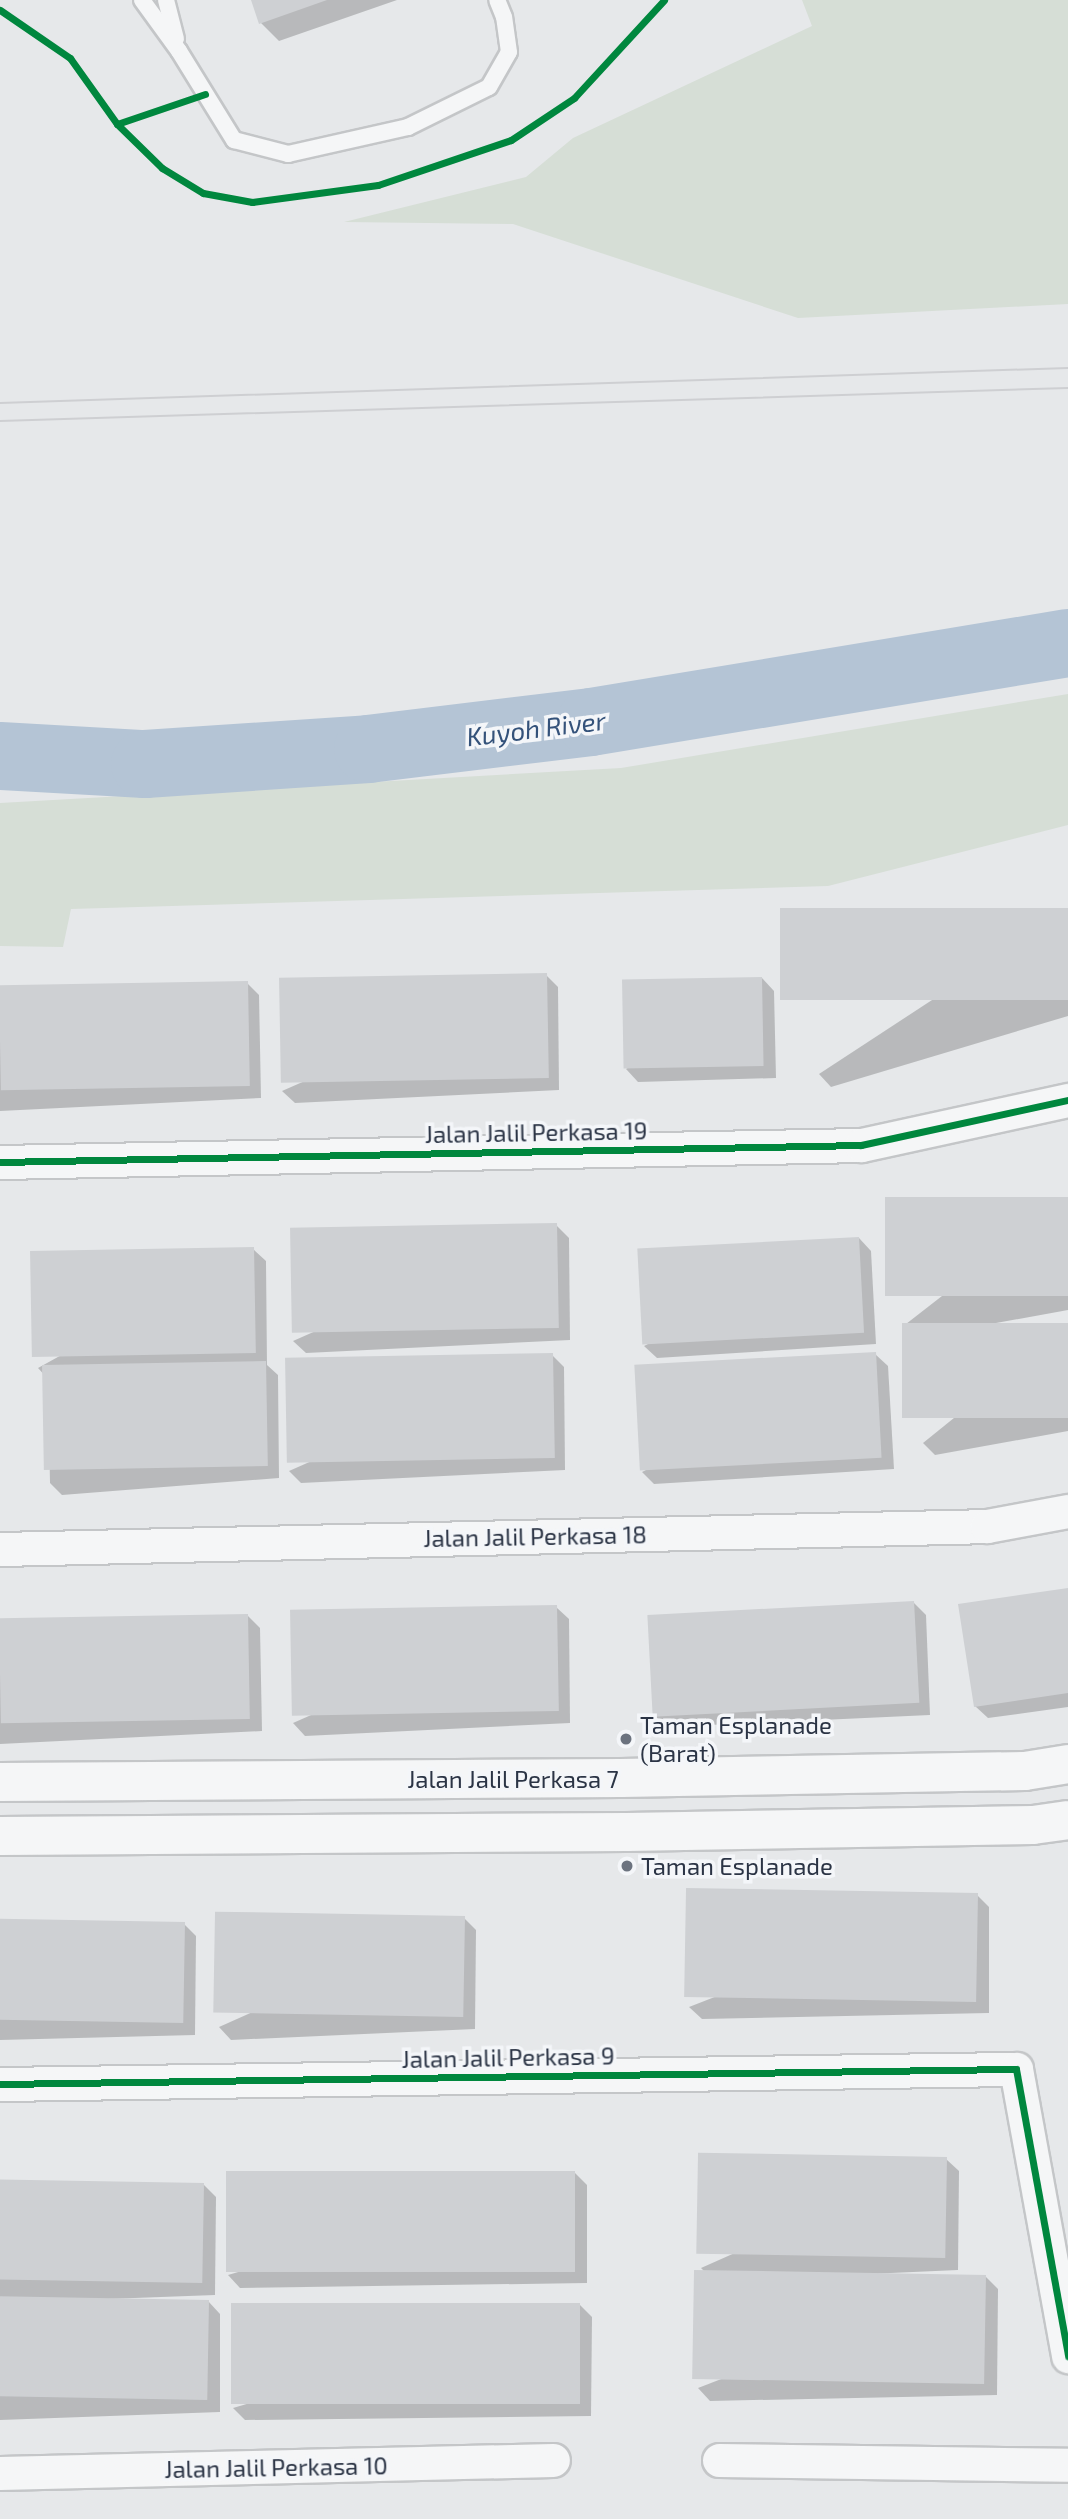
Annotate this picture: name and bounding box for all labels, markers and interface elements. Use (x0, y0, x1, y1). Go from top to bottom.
water label: Kuyoh River (465, 704, 607, 752)
street label: Jalan Jalil Perkasa 19 (424, 1116, 648, 1148)
street label: Jalan Jalil Perkasa 18 (422, 1520, 648, 1552)
place label: Taman Esplanade (Barat) (640, 1711, 832, 1767)
marker: Taman Esplanade (Barat) (618, 1731, 634, 1747)
street label: Jalan Jalil Perkasa 7 (407, 1765, 619, 1793)
place label: Taman Esplanade (641, 1852, 833, 1880)
marker: Taman Esplanade (619, 1858, 635, 1874)
street label: Jalan Jalil Perkasa 9 (401, 2041, 615, 2073)
street label: Jalan Jalil Perkasa 10 (164, 2451, 388, 2483)

